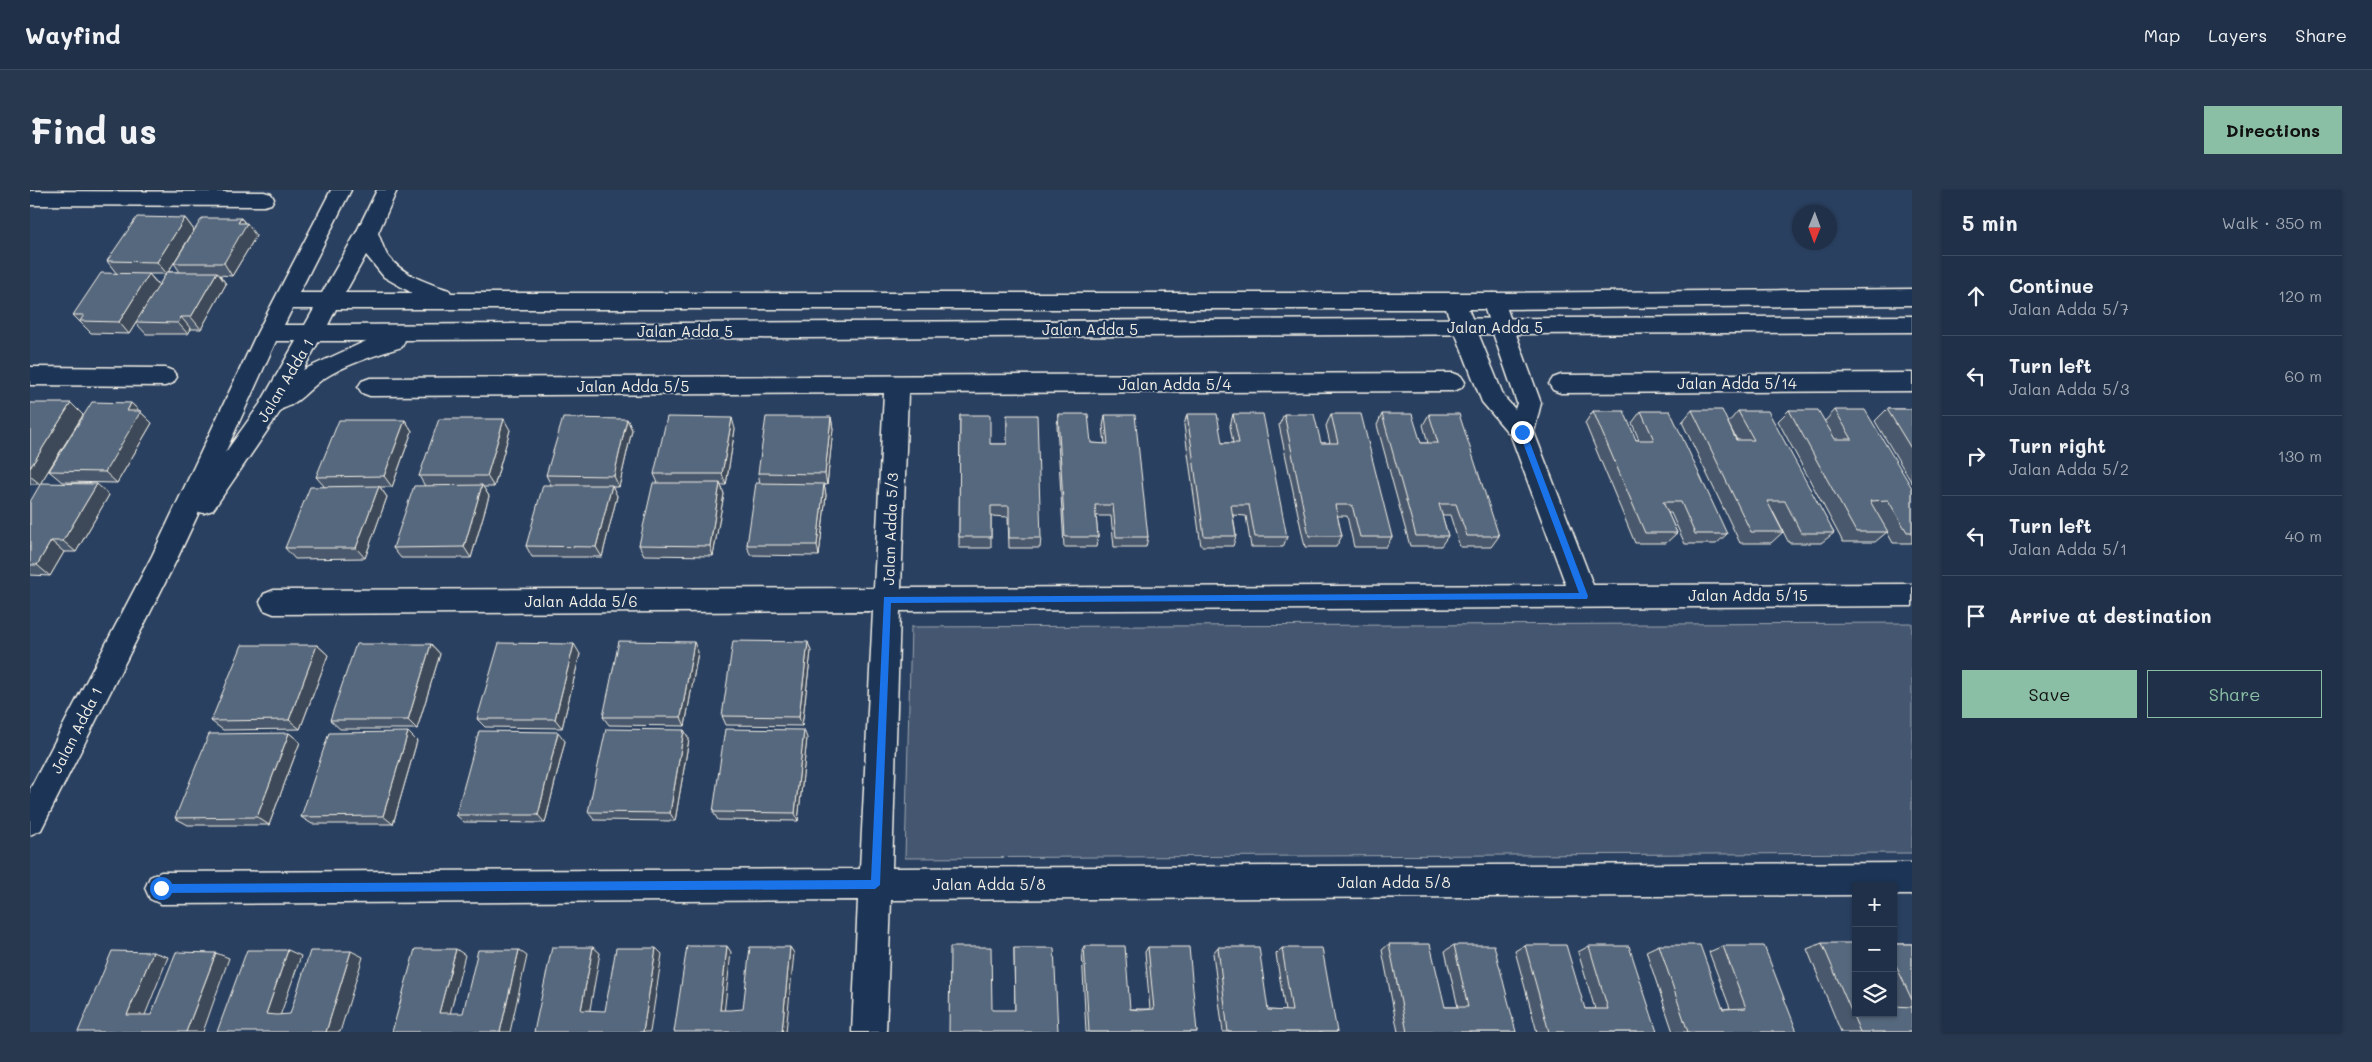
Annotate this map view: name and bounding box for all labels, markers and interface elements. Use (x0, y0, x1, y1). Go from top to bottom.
text: Wayfind (25, 19, 121, 50)
text: Map (2144, 23, 2180, 47)
text: Layers (2208, 23, 2267, 47)
text: Share (2295, 23, 2347, 47)
button: Directions (2204, 106, 2342, 154)
text: Find us (30, 107, 157, 153)
north arrow (1792, 205, 1837, 250)
text: 5 min (1962, 209, 2018, 236)
text: Walk · 350 m (2222, 212, 2322, 233)
text: Continue (2009, 273, 2094, 298)
icon: ahead (1962, 282, 1990, 310)
text: 120 m (2278, 285, 2322, 306)
text: Jalan Adda 5/7 (2009, 298, 2129, 319)
street label: Jalan Adda 5 (1447, 317, 1543, 337)
street label: Jalan Adda 5 (1042, 319, 1138, 339)
street label: Jalan Adda 5 (637, 321, 733, 341)
street label: Jalan Adda 1 (252, 335, 318, 425)
text: Turn left (2009, 353, 2092, 378)
icon: left (1962, 362, 1990, 390)
text: 60 m (2285, 365, 2322, 386)
street label: Jalan Adda 5/14 (1677, 373, 1797, 393)
street label: Jalan Adda 5/4 (1119, 374, 1232, 394)
street label: Jalan Adda 5/5 (577, 376, 689, 396)
text: Jalan Adda 5/3 (2009, 378, 2129, 399)
route end (1511, 421, 1534, 444)
text: Turn right (2009, 433, 2106, 458)
icon: right (1962, 442, 1990, 470)
text: 130 m (2278, 445, 2322, 466)
text: Jalan Adda 5/2 (2009, 458, 2129, 479)
street label: Jalan Adda 5/3 (878, 472, 902, 586)
text: Turn left (2009, 513, 2092, 538)
icon: left (1962, 522, 1990, 550)
text: 40 m (2285, 525, 2322, 546)
text: Jalan Adda 5/1 (2009, 538, 2127, 559)
street label: Jalan Adda 5/15 (1688, 585, 1808, 605)
street label: Jalan Adda 5/6 (524, 591, 638, 611)
icon: arrive (1962, 602, 1990, 630)
text: Arrive at destination (2009, 603, 2212, 628)
button: Save (1962, 670, 2137, 718)
button: Share (2147, 670, 2322, 718)
street label: Jalan Adda 1 (46, 684, 106, 776)
street label: Jalan Adda 5/8 (1337, 872, 1451, 892)
street label: Jalan Adda 5/8 (932, 874, 1046, 894)
route start (150, 877, 173, 900)
map controls (1852, 882, 1897, 1017)
button: + (1852, 882, 1897, 927)
button: − (1852, 927, 1897, 972)
button: layers (1852, 972, 1897, 1017)

